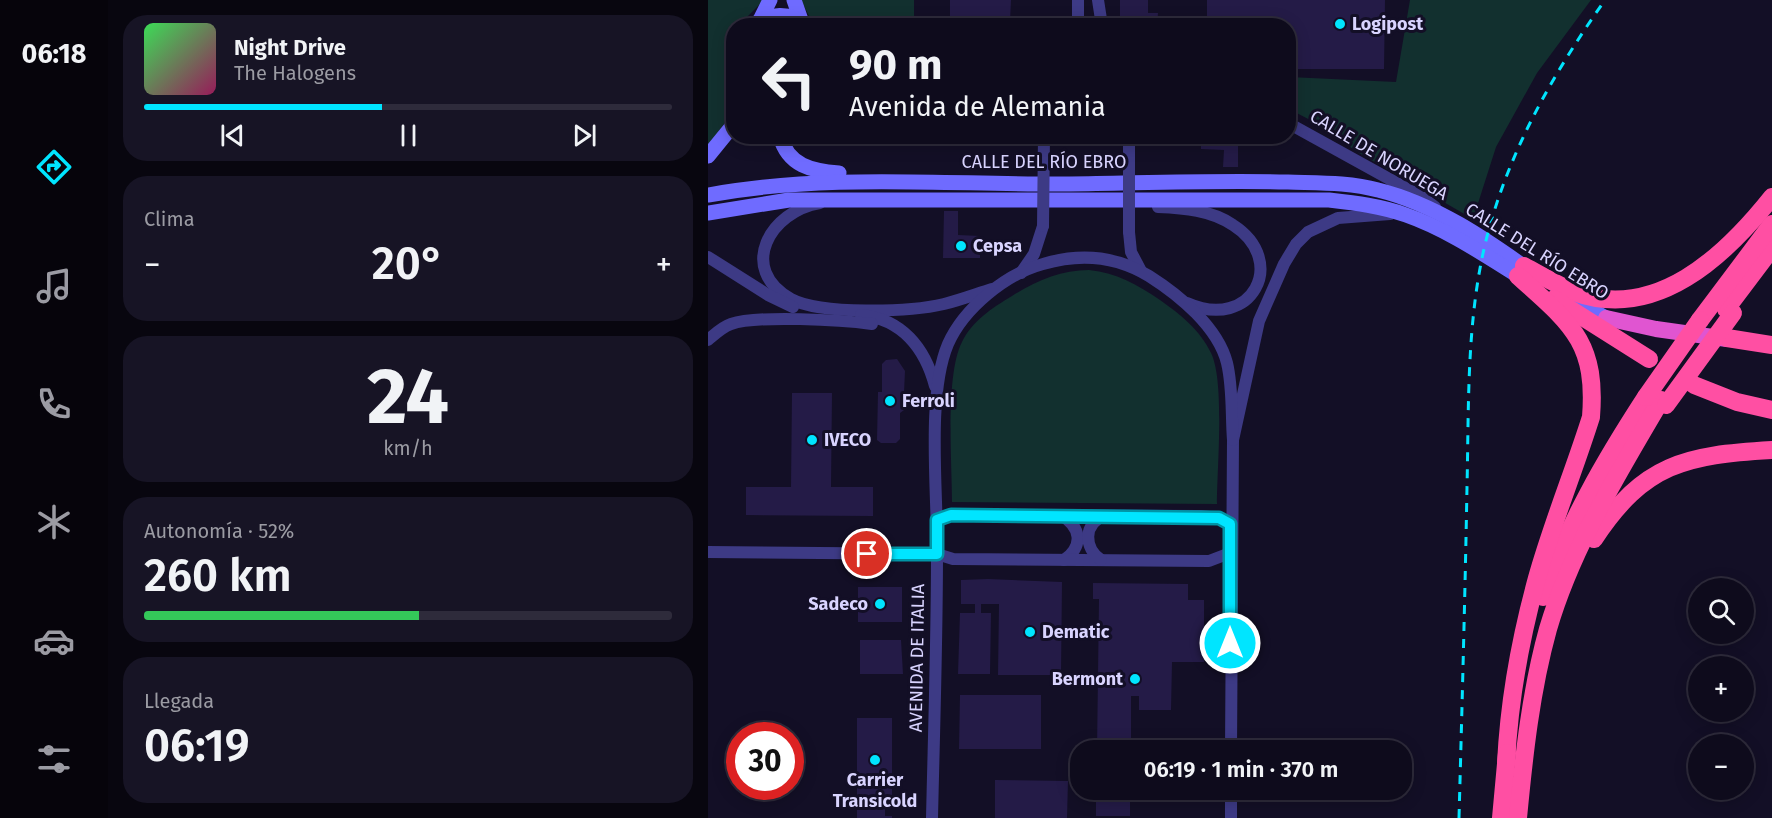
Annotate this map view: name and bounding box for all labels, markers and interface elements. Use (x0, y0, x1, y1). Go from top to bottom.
place label: Logipost (1352, 13, 1424, 35)
marker: Logipost (1333, 17, 1347, 31)
text: Night Drive (234, 34, 346, 61)
text: 06:18 (22, 38, 86, 70)
text: 90 m (849, 40, 943, 90)
icon: left (750, 42, 828, 120)
text: The Halogens (234, 61, 356, 85)
text: Avenida de Alemania (849, 91, 1106, 123)
street label: CALLE DE NORUEGA (1306, 105, 1453, 205)
icon: previous (216, 119, 249, 152)
icon: pause (392, 119, 425, 152)
icon: next (568, 119, 601, 152)
icon: directions (33, 146, 75, 188)
street label: CALLE DEL RÍO EBRO (962, 150, 1126, 173)
street label: CALLE DEL RÍO EBRO (1461, 197, 1613, 304)
text: Clima (144, 207, 195, 231)
place label: Cepsa (973, 235, 1022, 257)
text: 20° (372, 237, 444, 291)
marker: Cepsa (954, 239, 968, 253)
text: − (144, 245, 161, 285)
text: + (656, 245, 672, 285)
icon: music (33, 265, 75, 307)
text: 24 (367, 350, 449, 444)
icon: phone (33, 383, 75, 425)
place label: Ferroli (902, 390, 955, 412)
marker: Ferroli (883, 394, 897, 408)
place label: IVECO (824, 429, 871, 451)
marker: IVECO (805, 433, 819, 447)
text: km/h (383, 436, 433, 460)
icon: climate (33, 501, 75, 543)
text: Autonomía · 52% (144, 519, 294, 543)
pin (841, 528, 892, 579)
icon: arrive (850, 537, 883, 570)
text: 260 km (144, 549, 292, 603)
map controls (1688, 578, 1754, 800)
button: search (1688, 578, 1754, 644)
street label: AVENIDA DE ITALIA (905, 583, 929, 732)
place label: Sadeco (808, 593, 868, 615)
marker: Sadeco (873, 597, 887, 611)
position arrow (1198, 611, 1262, 675)
icon: car (33, 620, 75, 662)
place label: Dematic (1042, 621, 1110, 643)
marker: Dematic (1023, 625, 1037, 639)
button: + (1688, 656, 1754, 722)
place label: Bermont (1052, 668, 1124, 690)
marker: Bermont (1128, 672, 1142, 686)
text: Llegada (144, 689, 214, 713)
text: 06:19 (144, 719, 250, 773)
speed limit sign: 30 (726, 722, 804, 800)
button: − (1688, 734, 1754, 800)
icon: filters (33, 738, 75, 780)
marker: Carrier Transicold (868, 753, 882, 767)
text: 06:19 · 1 min · 370 m (1144, 756, 1338, 783)
place label: Carrier Transicold (833, 769, 917, 812)

